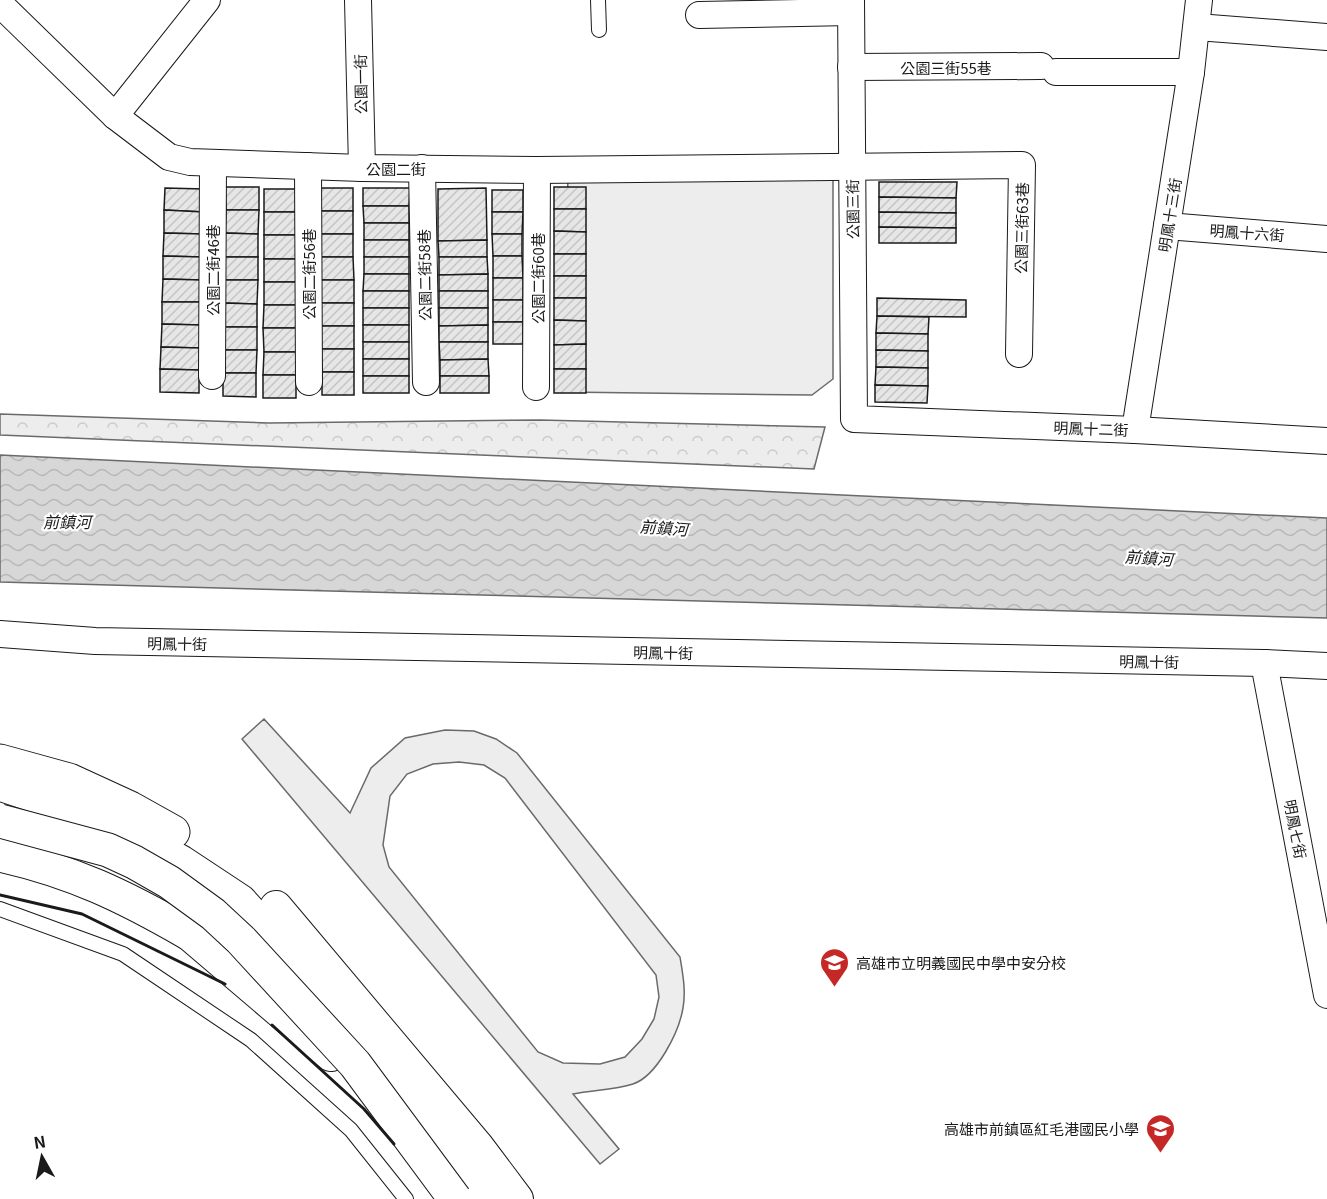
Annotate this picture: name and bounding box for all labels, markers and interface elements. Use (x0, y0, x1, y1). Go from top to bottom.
street label: 公園一街 (349, 54, 371, 114)
street label: 公園三街55巷 (900, 57, 992, 78)
street label: 公園二街 (366, 158, 426, 179)
street label: 明鳳十三街 (1153, 176, 1185, 254)
street label: 公園三街 (841, 179, 863, 239)
street label: 公園三街63巷 (1010, 182, 1032, 274)
street label: 明鳳十六街 (1209, 219, 1285, 245)
street label: 公園二街46巷 (202, 224, 223, 316)
street label: 公園二街56巷 (298, 228, 319, 320)
street label: 公園二街58巷 (413, 229, 435, 321)
street label: 公園二街60巷 (527, 232, 548, 324)
street label: 明鳳十二街 (1053, 416, 1129, 440)
water label: 前鎮河 (43, 509, 94, 533)
water label: 前鎮河 (639, 513, 692, 541)
water label: 前鎮河 (1124, 543, 1177, 571)
street label: 明鳳十街 (147, 632, 207, 654)
street label: 明鳳十街 (633, 641, 693, 663)
street label: 明鳳十街 (1119, 650, 1179, 672)
street label: 明鳳七街 (1280, 798, 1312, 860)
school or university icon: 高雄市立明義國民中學中安分校 (819, 946, 851, 988)
place label: 高雄市立明義國民中學中安分校 (856, 952, 1066, 973)
school or university icon: 高雄市前鎮區紅毛港國民小學 (1144, 1112, 1176, 1154)
place label: 高雄市前鎮區紅毛港國民小學 (944, 1118, 1139, 1139)
north arrow (12, 1127, 72, 1187)
text: N (32, 1128, 47, 1154)

